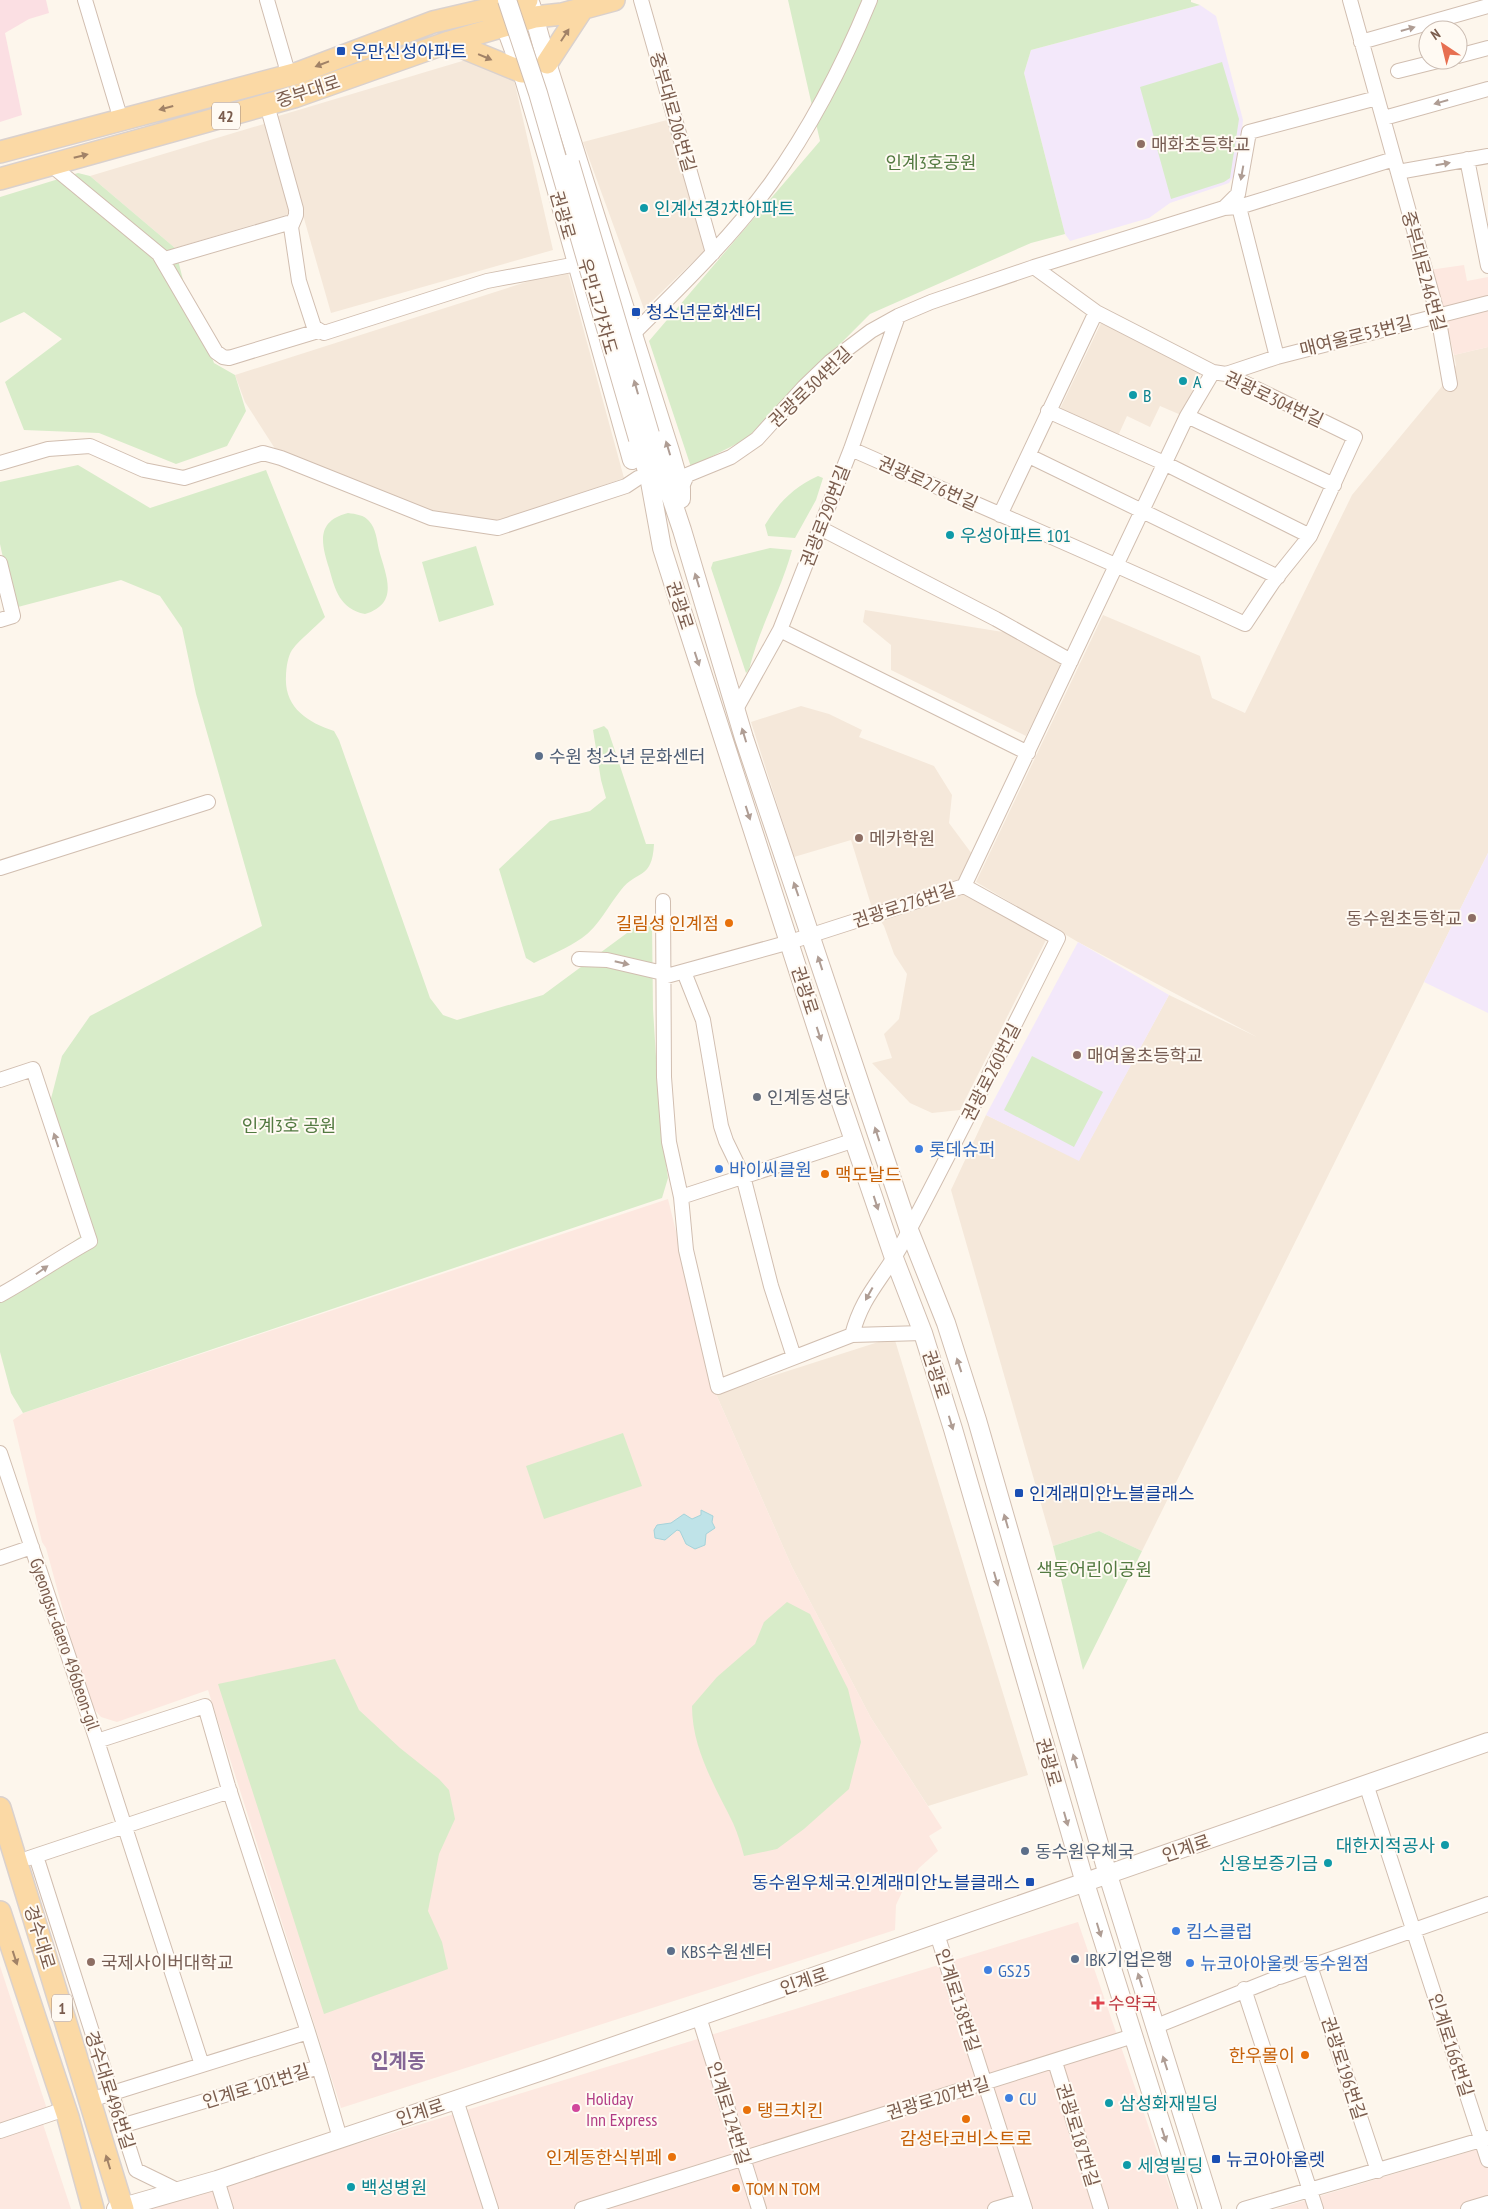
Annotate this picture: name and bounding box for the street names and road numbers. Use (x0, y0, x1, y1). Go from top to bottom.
street label: 중부대로206번길 (645, 49, 701, 175)
street label: 중부대로 (273, 70, 343, 112)
road number: 42 (212, 102, 240, 130)
street label: 권광로 (545, 188, 581, 242)
street label: 중부대로246번길 (1397, 208, 1451, 334)
street label: 우만고가차도 (573, 255, 623, 357)
street label: 매여울로53번길 (1297, 311, 1415, 361)
street label: 권광로304번길 (763, 342, 857, 432)
street label: 권광로304번길 (1221, 366, 1327, 432)
street label: 권광로276번길 (874, 451, 982, 515)
street label: 권광로290번길 (795, 462, 855, 570)
street label: 권광로 (661, 578, 699, 632)
street label: 권광로276번길 (850, 878, 958, 932)
street label: 권광로 (786, 963, 824, 1017)
street label: 권광로260번길 (956, 1019, 1026, 1125)
street label: 권광로 (917, 1347, 955, 1401)
street label: Gyeongsu-daero 496beon-gil (25, 1555, 106, 1734)
street label: 권광로 (1031, 1735, 1067, 1789)
street label: 인계로 (1159, 1829, 1213, 1867)
street label: 경수대로 (19, 1902, 61, 1972)
street label: 인계로138번길 (931, 1946, 985, 2054)
street label: 인계로 (777, 1962, 831, 2000)
street label: 인계로166번길 (1424, 1991, 1478, 2099)
road number: 1 (52, 1995, 72, 2022)
street label: 권광로196번길 (1317, 2014, 1371, 2122)
street label: 경수대로496번길 (80, 2028, 140, 2152)
street label: 인계로124번길 (702, 2058, 756, 2168)
street label: 인계로 101번길 (200, 2059, 312, 2113)
street label: 권광로207번길 (883, 2071, 993, 2125)
street label: 권광로187번길 (1051, 2080, 1105, 2190)
street label: 인계로 (393, 2093, 447, 2131)

